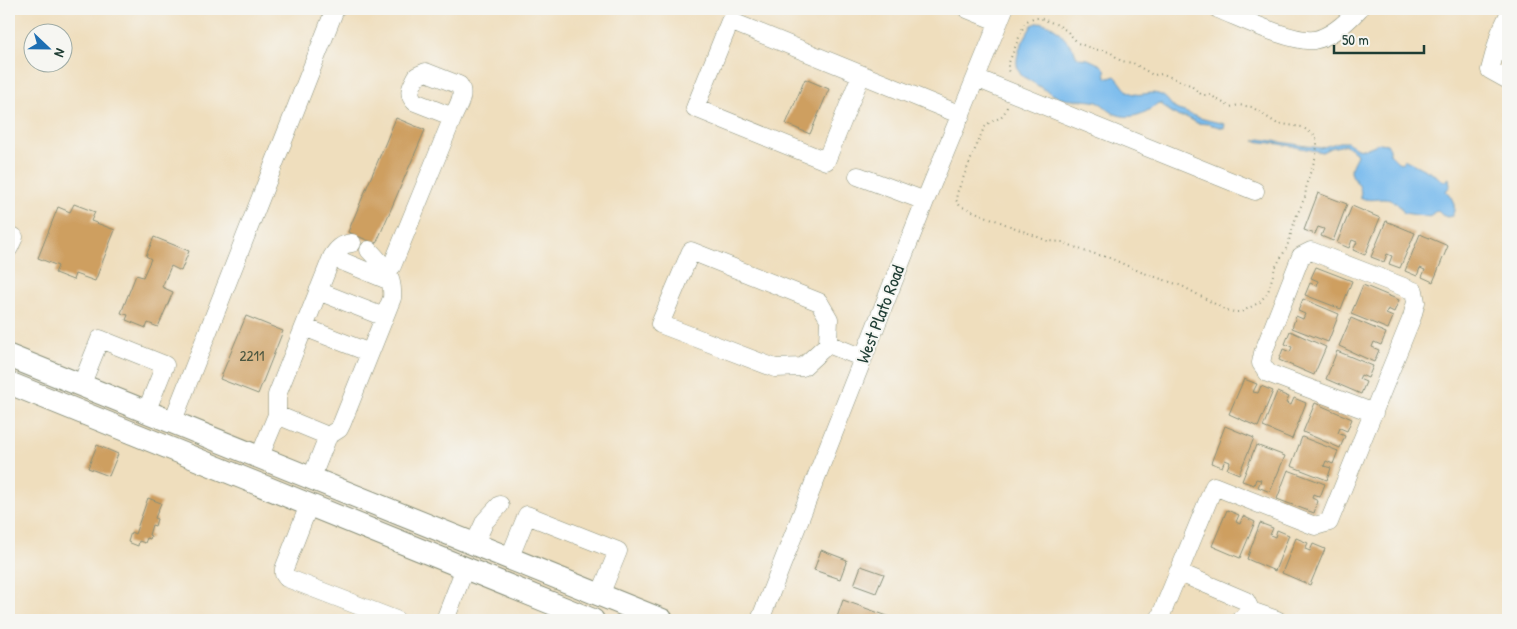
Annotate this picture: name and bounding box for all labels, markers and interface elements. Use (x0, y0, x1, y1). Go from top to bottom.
north arrow (22, 22, 72, 72)
scale bar (1334, 22, 1424, 54)
text: 50 m (1342, 29, 1369, 50)
text: N (50, 46, 71, 61)
street label: West Plato Road (850, 261, 910, 367)
house number: 2211 (240, 345, 264, 366)

